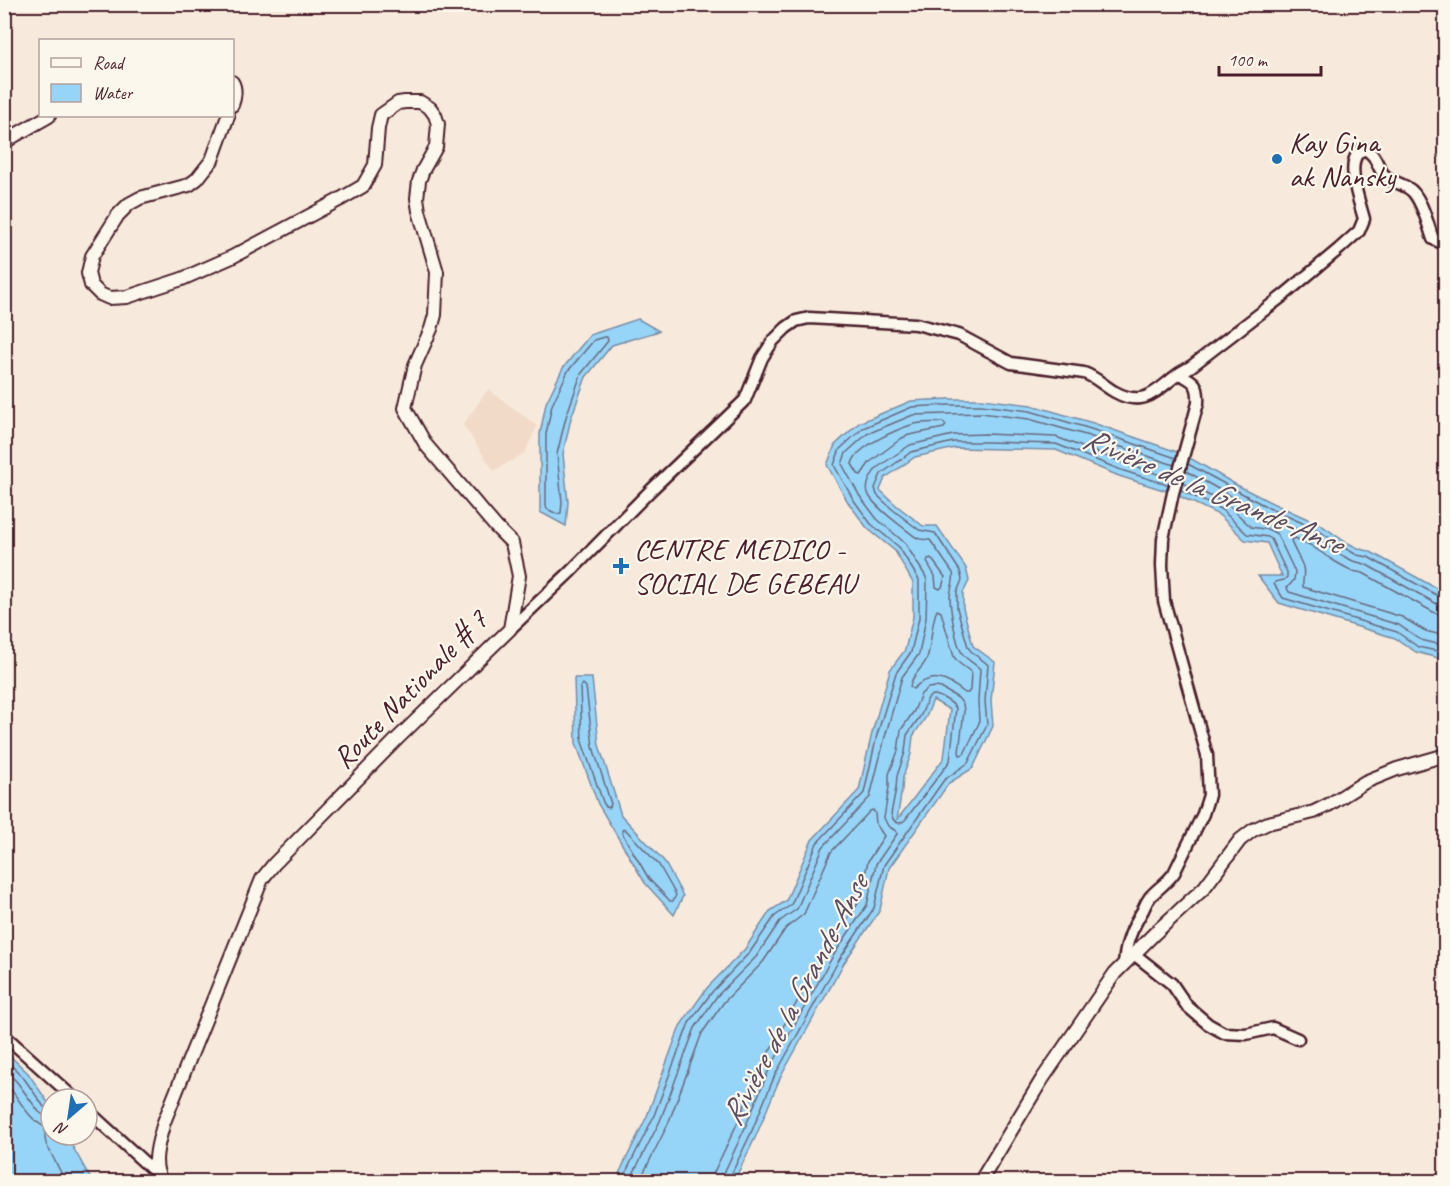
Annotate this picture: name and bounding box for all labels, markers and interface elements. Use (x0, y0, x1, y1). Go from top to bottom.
legend (39, 39, 234, 117)
scale bar (1219, 39, 1321, 77)
text: 100 m (1228, 49, 1269, 71)
text: Road (93, 52, 126, 74)
text: Water (93, 82, 134, 104)
place label: Kay Gina ak Nansky (1289, 123, 1397, 195)
marker: Kay Gina ak Nansky (1270, 152, 1284, 166)
water label: Rivière de la Grande-Anse (1077, 417, 1353, 565)
place label: CENTRE MEDICO - SOCIAL DE GEBEAU (634, 530, 860, 602)
marker: CENTRE MEDICO - SOCIAL DE GEBEAU (612, 557, 630, 575)
street label: Route Nationale # 7 (324, 600, 497, 777)
water label: Rivière de la Grande-Anse (711, 864, 880, 1132)
north arrow (39, 1087, 99, 1147)
text: N (50, 1117, 71, 1140)

